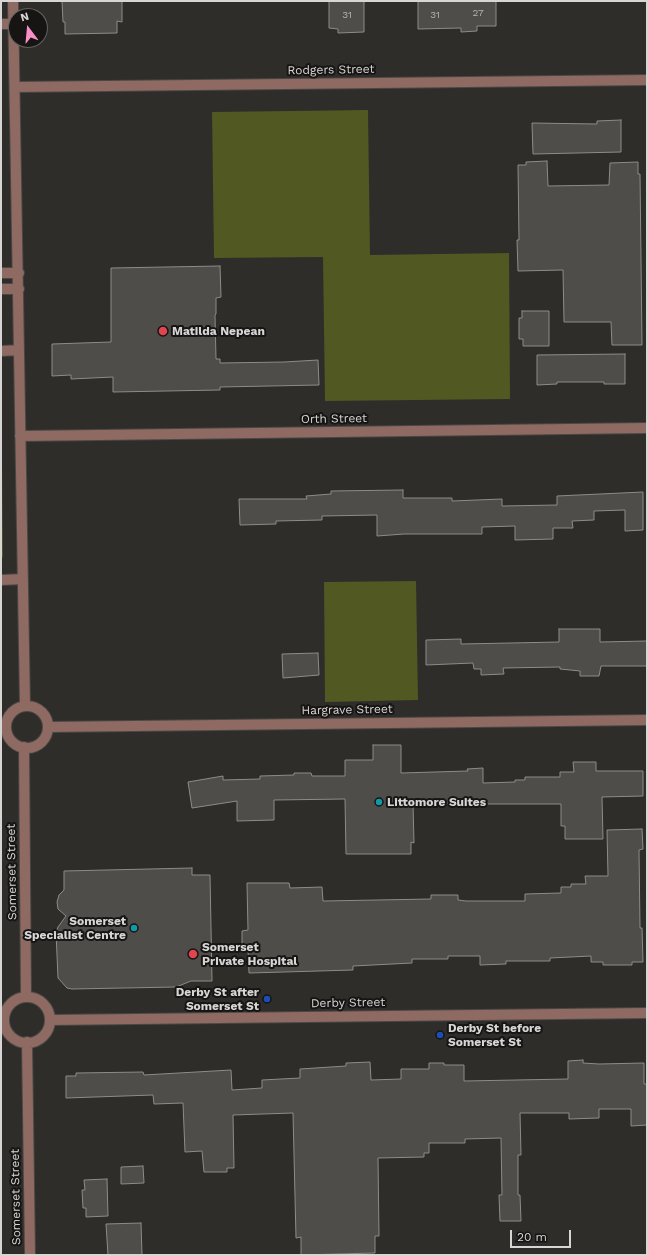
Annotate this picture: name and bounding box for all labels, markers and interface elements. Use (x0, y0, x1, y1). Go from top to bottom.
house number: 27 (472, 7, 484, 19)
north arrow (8, 8, 48, 48)
house number: 31 (342, 9, 352, 21)
house number: 31 (430, 9, 440, 21)
text: N (19, 10, 31, 24)
street label: Rodgers Street (287, 62, 375, 78)
place label: Matilda Nepean (172, 324, 265, 338)
marker: Matilda Nepean (157, 325, 169, 337)
street label: Orth Street (301, 411, 367, 427)
street label: Hargrave Street (301, 702, 393, 718)
place label: Littomore Suites (387, 795, 486, 809)
marker: Littomore Suites (374, 797, 384, 807)
street label: Somerset Street (4, 824, 20, 920)
place label: Somerset Specialist Centre (24, 914, 126, 942)
marker: Somerset Specialist Centre (129, 923, 139, 933)
place label: Somerset Private Hospital (202, 940, 297, 968)
marker: Somerset Private Hospital (187, 948, 199, 960)
place label: Derby St after Somerset St (176, 985, 259, 1013)
marker: Derby St after Somerset St (262, 994, 272, 1004)
street label: Derby Street (311, 995, 385, 1011)
place label: Derby St before Somerset St (448, 1021, 541, 1049)
marker: Derby St before Somerset St (435, 1030, 445, 1040)
street label: Somerset Street (8, 1149, 24, 1245)
scale bar (512, 1222, 573, 1248)
text: 20 m (517, 1230, 547, 1244)

